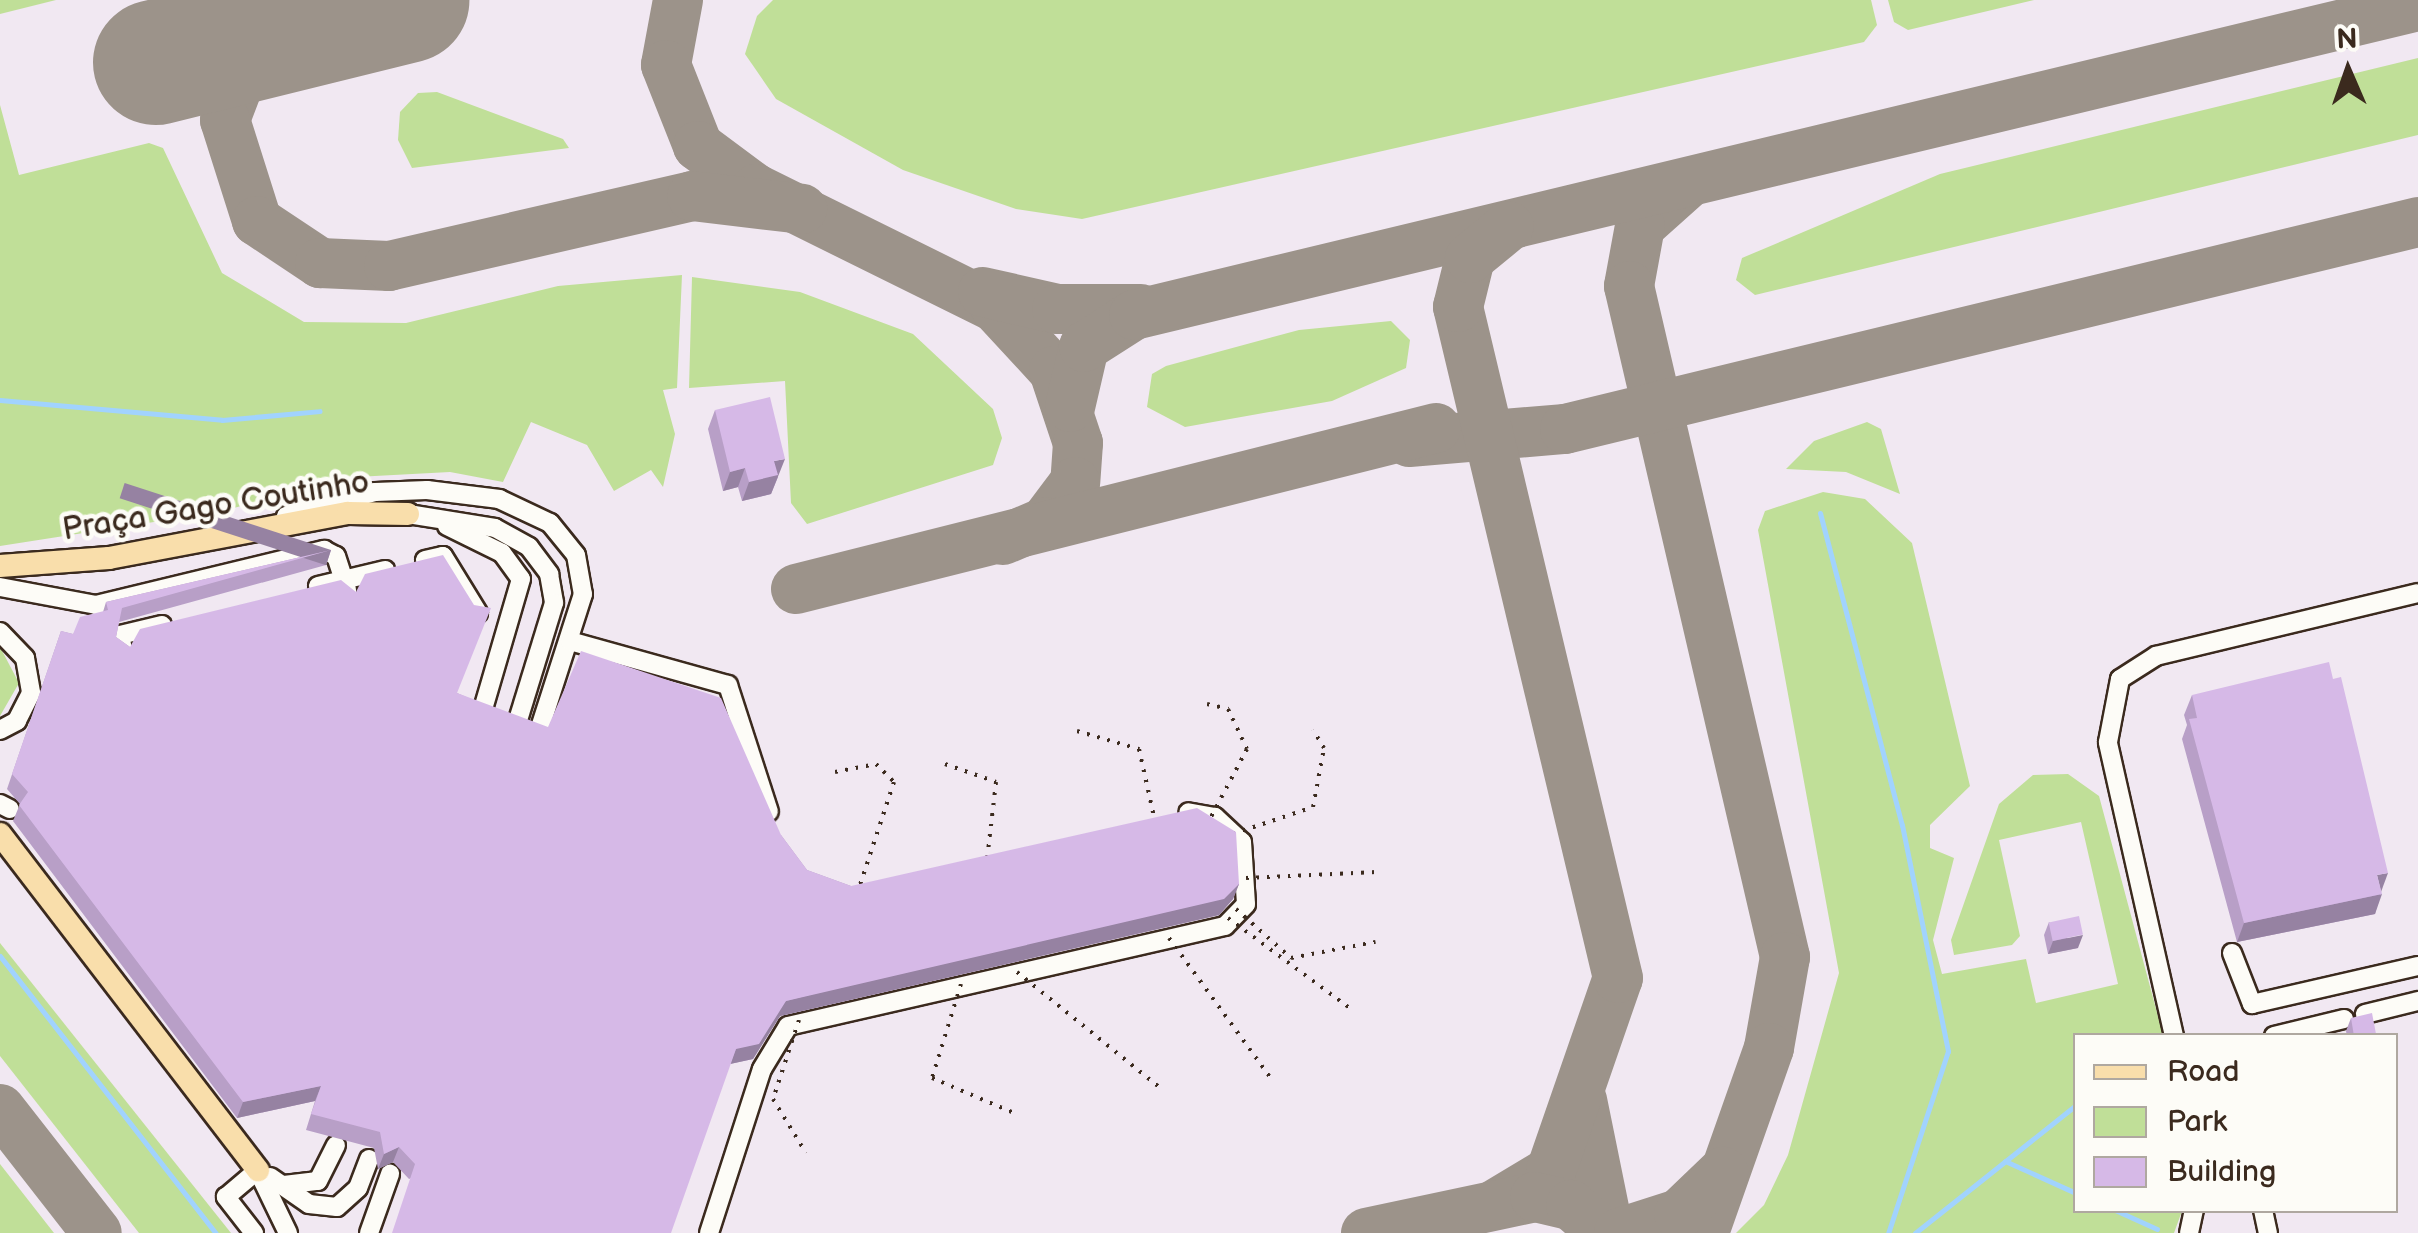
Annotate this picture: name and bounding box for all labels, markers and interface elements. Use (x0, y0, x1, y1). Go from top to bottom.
north arrow (2298, 20, 2398, 120)
text: N (2336, 23, 2358, 56)
street label: Praça Gago Coutinho (60, 464, 372, 550)
legend (2073, 1033, 2398, 1213)
text: Road (2167, 1054, 2240, 1090)
text: Park (2167, 1104, 2227, 1140)
text: Building (2167, 1154, 2276, 1190)

